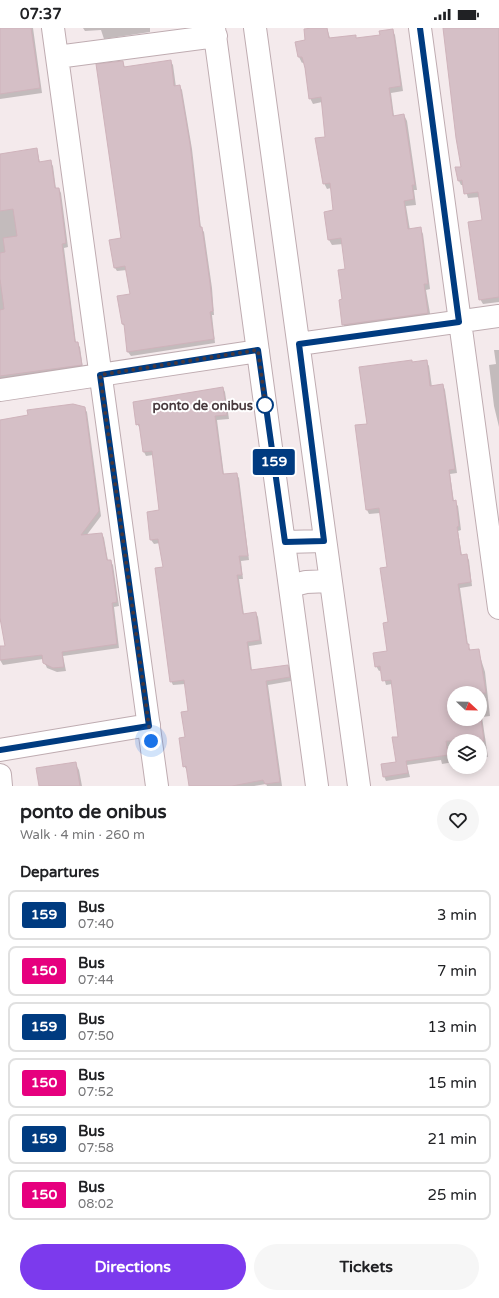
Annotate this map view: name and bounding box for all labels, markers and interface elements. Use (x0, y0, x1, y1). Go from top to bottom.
text: 07:37 (20, 5, 62, 23)
marker: ponto de onibus (256, 396, 274, 414)
place label: ponto de onibus (153, 398, 253, 414)
line badge: 159 (251, 449, 297, 475)
text: 159 (261, 453, 287, 470)
north arrow (447, 686, 487, 726)
map controls (447, 686, 487, 774)
your location (141, 731, 161, 751)
button: layers (447, 734, 487, 774)
button: heart (437, 799, 479, 841)
text: ponto de onibus (20, 801, 167, 823)
text: Walk · 4 min · 260 m (20, 827, 145, 843)
text: Departures (20, 863, 99, 881)
text: Bus (78, 898, 105, 916)
text: 159 (31, 906, 57, 923)
text: 3 min (437, 906, 477, 924)
text: 07:40 (78, 916, 114, 932)
text: Bus (78, 954, 105, 972)
text: 150 (31, 962, 57, 979)
text: 7 min (437, 962, 477, 980)
text: 07:44 (78, 972, 114, 988)
text: Bus (78, 1010, 105, 1028)
text: 159 (31, 1018, 57, 1035)
text: 13 min (428, 1018, 477, 1036)
text: 07:50 (78, 1028, 114, 1044)
text: Bus (78, 1066, 105, 1084)
text: 150 (31, 1074, 57, 1091)
text: 15 min (428, 1074, 477, 1092)
text: 07:52 (78, 1084, 114, 1100)
text: Bus (78, 1122, 105, 1140)
text: 159 (31, 1130, 57, 1147)
text: 21 min (428, 1130, 477, 1148)
text: 07:58 (78, 1140, 114, 1156)
text: Bus (78, 1178, 105, 1196)
text: 150 (31, 1186, 57, 1203)
text: 25 min (428, 1186, 477, 1204)
text: 08:02 (78, 1196, 114, 1212)
button: Directions (20, 1244, 246, 1290)
button: Tickets (254, 1244, 479, 1290)

